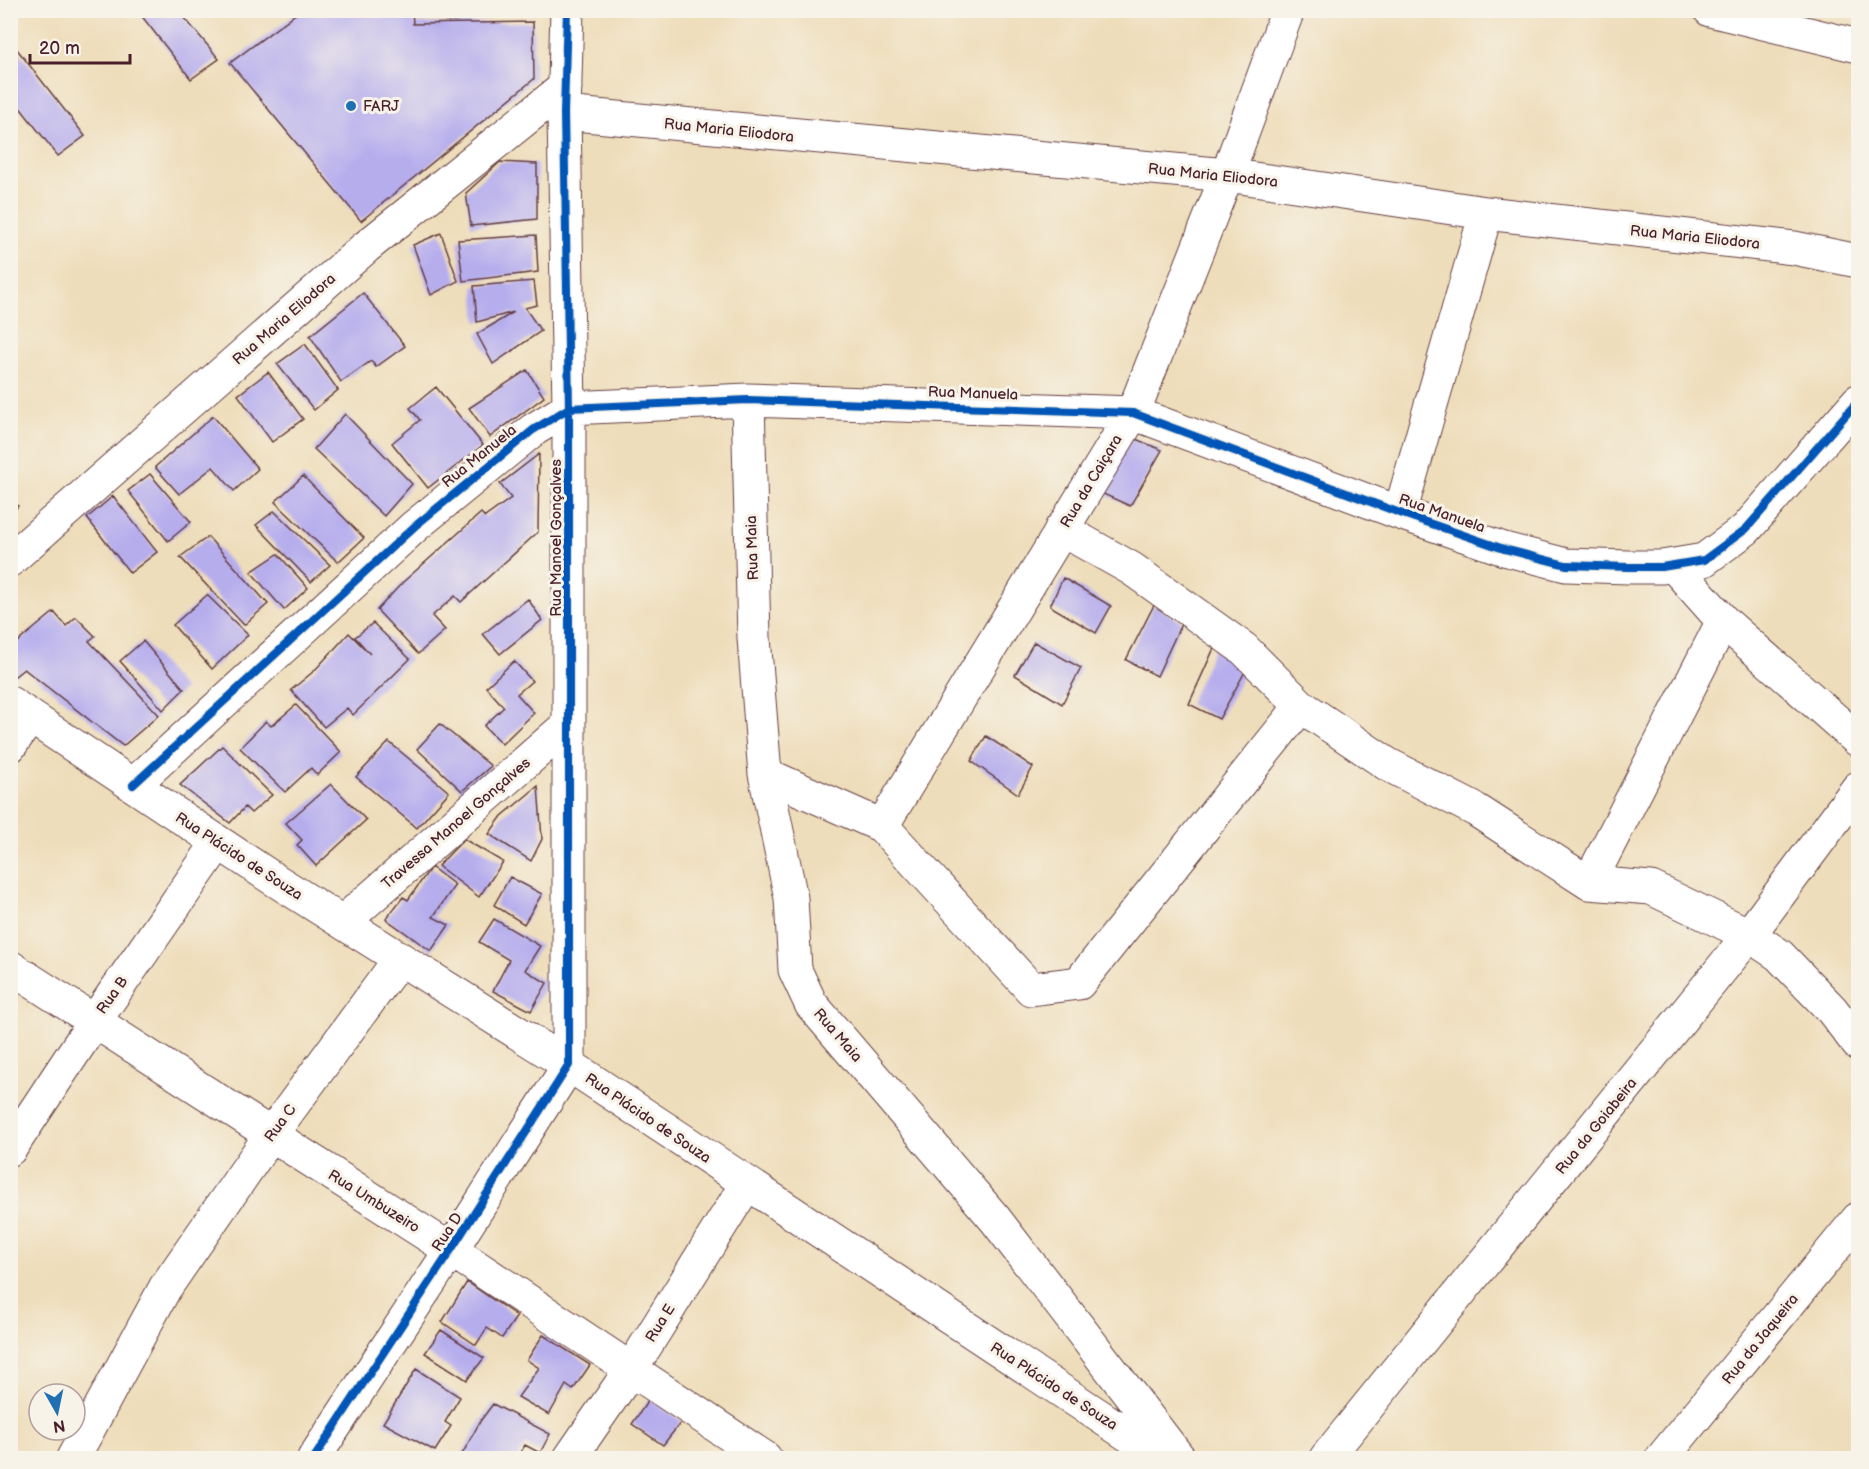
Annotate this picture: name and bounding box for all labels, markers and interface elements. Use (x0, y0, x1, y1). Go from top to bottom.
scale bar (30, 27, 130, 65)
text: 20 m (39, 38, 80, 59)
place label: FARJ (363, 97, 400, 116)
marker: FARJ (344, 99, 358, 113)
street label: Rua Maria Eliodora (663, 114, 795, 147)
street label: Rua Maria Eliodora (1147, 159, 1279, 192)
street label: Rua Maria Eliodora (1629, 221, 1761, 254)
street label: Rua Maria Eliodora (229, 269, 340, 369)
street label: Rua Manuela (927, 382, 1018, 405)
street label: Rua Manuela (438, 421, 520, 492)
street label: Rua da Caiçara (1056, 431, 1127, 531)
street label: Rua Manoel Gonçalves (547, 459, 566, 617)
street label: Rua Manuela (1396, 490, 1488, 537)
street label: Rua Maia (742, 515, 763, 581)
street label: Travessa Manoel Gonçalves (378, 753, 535, 893)
street label: Rua Plácido de Souza (172, 808, 306, 905)
street label: Rua B (93, 973, 132, 1018)
street label: Rua Maia (809, 1005, 866, 1066)
street label: Rua Plácido de Souza (581, 1069, 714, 1168)
street label: Rua da Goiabeira (1552, 1074, 1641, 1179)
street label: Rua C (260, 1100, 301, 1146)
street label: Rua Umbuzeiro (324, 1166, 423, 1237)
street label: Rua D (428, 1209, 467, 1255)
street label: Rua da Jaqueira (1718, 1290, 1803, 1388)
street label: Rua E (641, 1301, 680, 1346)
street label: Rua Plácido de Souza (987, 1338, 1121, 1435)
north arrow (27, 1382, 87, 1442)
text: N (52, 1415, 67, 1436)

